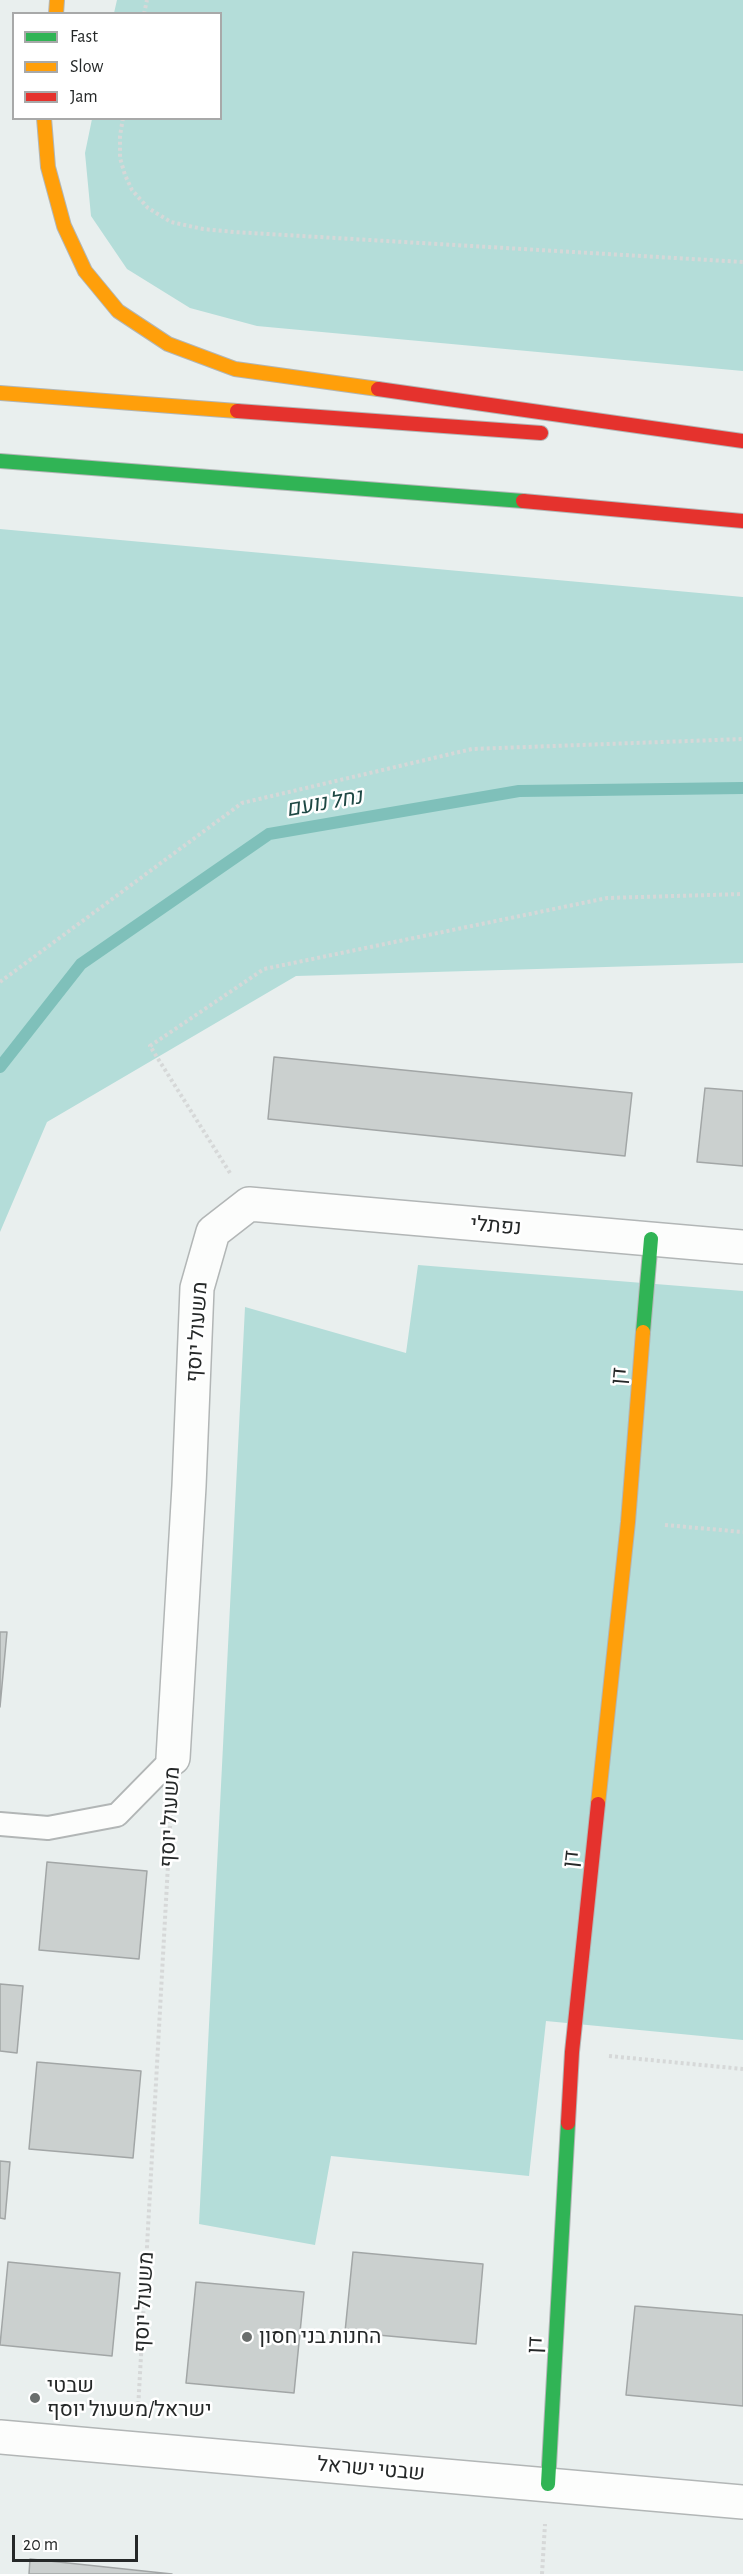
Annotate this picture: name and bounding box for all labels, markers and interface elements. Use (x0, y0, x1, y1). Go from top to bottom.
legend (12, 12, 222, 120)
text: Fast (70, 28, 98, 46)
text: Slow (70, 58, 103, 76)
text: Jam (70, 88, 98, 106)
water label: נחל נועם (284, 783, 364, 823)
street label: נפתלי (469, 1211, 523, 1241)
street label: משעול יוסף (181, 1281, 213, 1383)
street label: דן (606, 1366, 632, 1386)
street label: משעול יוסף (155, 1766, 185, 1868)
street label: דן (558, 1849, 584, 1869)
street label: משעול יוסף (129, 2251, 159, 2353)
place label: החנות בני חסון (259, 2324, 381, 2350)
marker: החנות בני חסון (240, 2330, 254, 2344)
street label: דן (522, 2336, 548, 2354)
place label: שבטי ישראל/משעול יוסף (47, 2373, 212, 2423)
marker: שבטי ישראל/משעול יוסף (28, 2391, 42, 2405)
street label: שבטי ישראל (316, 2452, 426, 2486)
scale bar (15, 2523, 141, 2561)
text: 20 m (23, 2536, 58, 2554)

